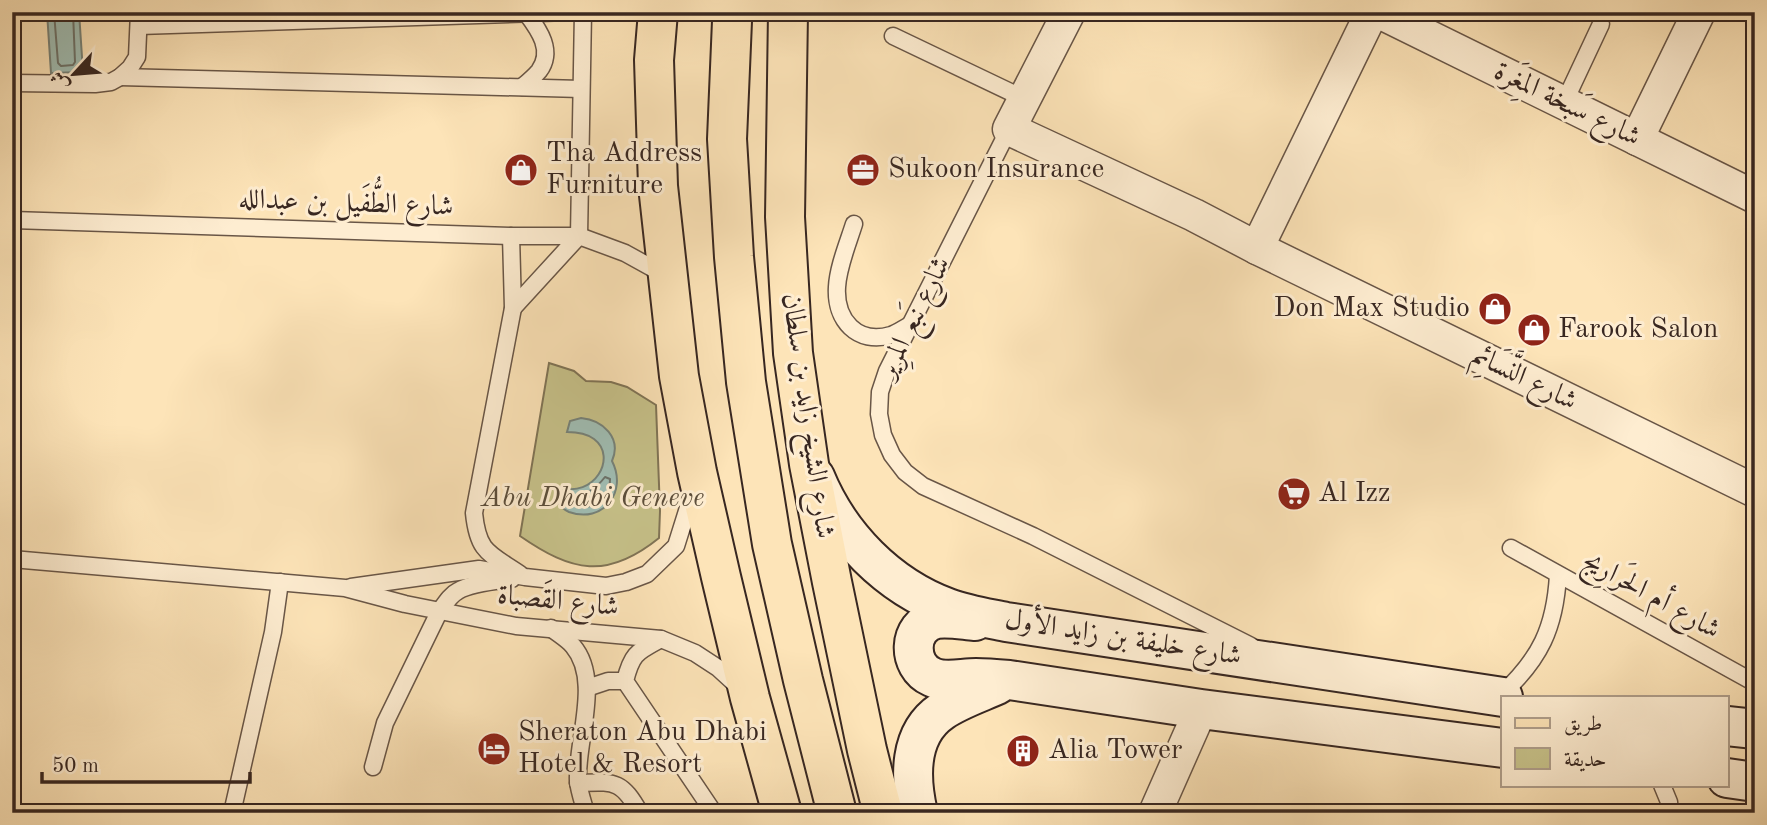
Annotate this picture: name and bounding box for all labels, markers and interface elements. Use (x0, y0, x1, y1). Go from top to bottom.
north arrow (38, 38, 108, 108)
street label: شارع سَبخة المِغَرة (1486, 50, 1648, 159)
text: ش (48, 68, 74, 93)
place label: Tha Address Furniture (546, 140, 702, 200)
shop icon: Tha Address Furniture (502, 151, 540, 189)
office icon: Sukoon Insurance (844, 151, 882, 189)
place label: Sukoon Insurance (888, 156, 1104, 184)
street label: شارع الطُّفَيل بن عبدالله (238, 171, 454, 229)
street label: شارع نَبع المرِير (864, 249, 965, 390)
shop icon: Don Max Studio (1476, 290, 1514, 328)
street label: شارع الشيخ زايد بن سلطان (768, 292, 838, 541)
place label: Don Max Studio (1273, 295, 1470, 323)
shop icon: Farook Salon (1515, 311, 1553, 349)
place label: Farook Salon (1558, 316, 1718, 344)
street label: شارع النَّسَائِم (1463, 330, 1586, 424)
supermarket icon: Al Izz (1275, 475, 1313, 513)
place label: Al Izz (1318, 480, 1390, 508)
park label: Abu Dhabi Geneve (479, 485, 705, 513)
street label: شارع أم الحَرارِيج (1574, 539, 1729, 652)
street label: شارع القَصباة (495, 573, 621, 629)
street label: شارع خليفة بن زايد الأول (1002, 600, 1244, 678)
legend (1501, 696, 1728, 786)
text: طريق (1564, 714, 1602, 736)
place label: Sheraton Abu Dhabi Hotel & Resort (518, 719, 767, 779)
hotel icon: Sheraton Abu Dhabi Hotel & Resort (475, 730, 513, 768)
building icon: Alia Tower (1004, 732, 1042, 770)
place label: Alia Tower (1048, 737, 1182, 765)
scale bar (42, 741, 250, 785)
text: حديقة (1564, 750, 1607, 772)
text: 50 m (52, 756, 99, 777)

